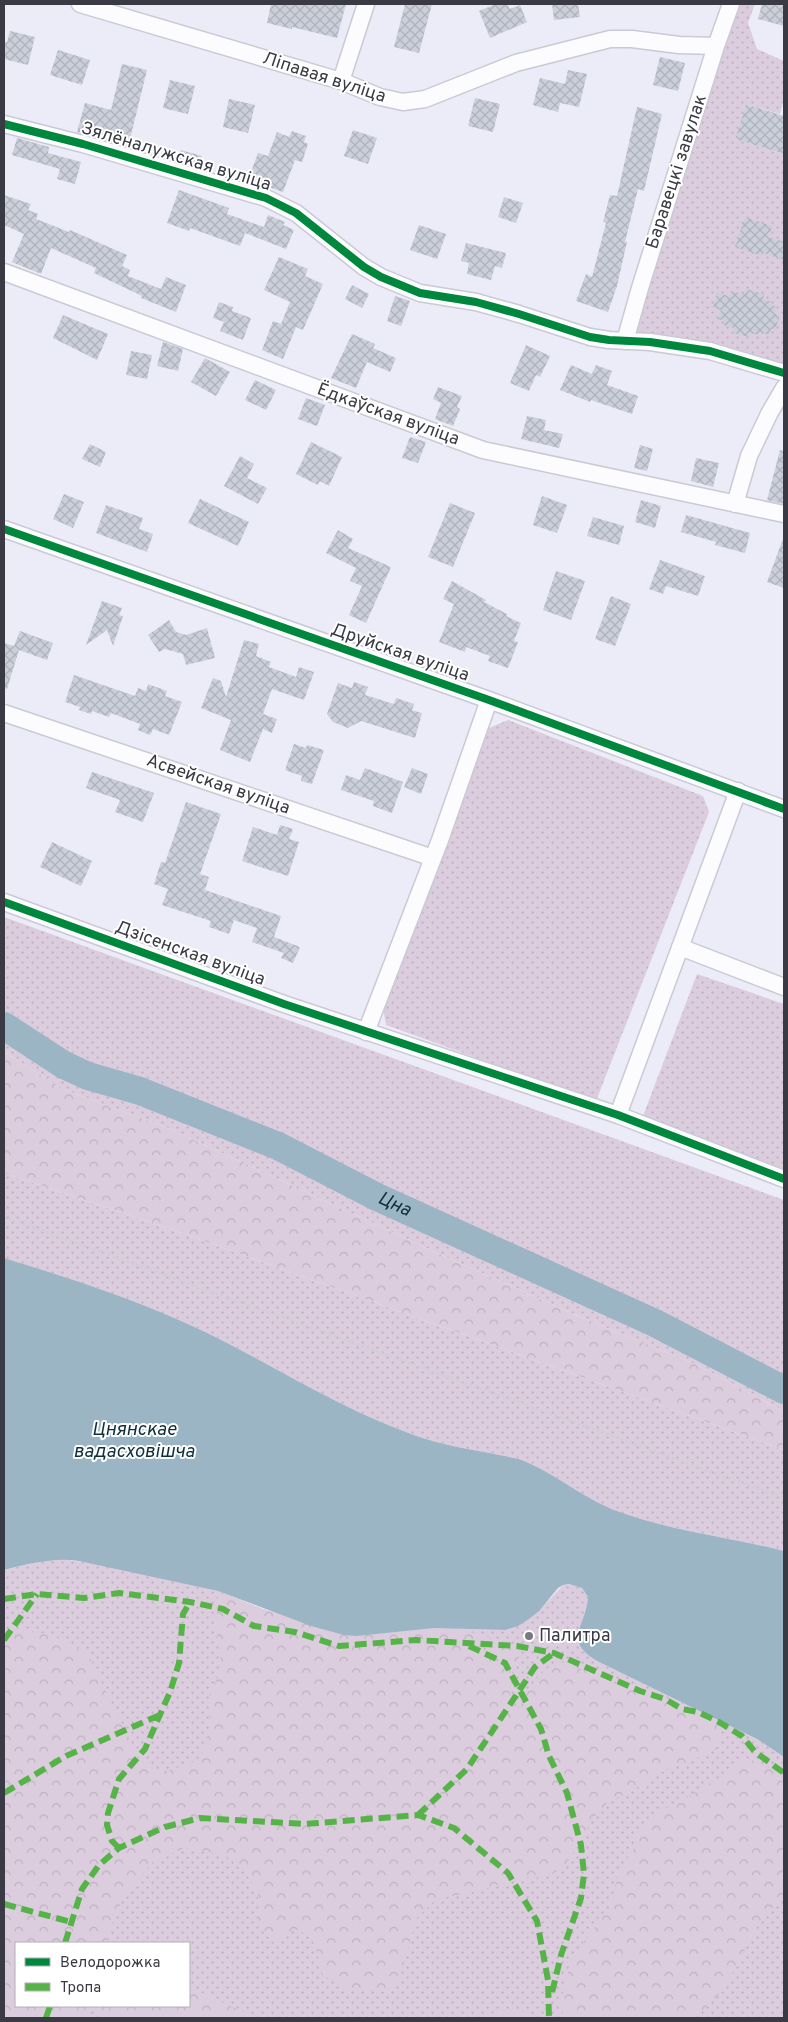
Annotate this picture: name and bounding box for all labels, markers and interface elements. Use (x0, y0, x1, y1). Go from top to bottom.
street label: Ліпавая вуліца (259, 47, 389, 109)
street label: Баравецкі завулак (641, 92, 713, 252)
street label: Зялёналужская вуліца (78, 117, 274, 197)
street label: Ёдкаўская вуліца (314, 377, 463, 451)
street label: Друйская вуліца (328, 619, 472, 687)
street label: Асвейская вуліца (143, 750, 293, 820)
street label: Дзісенская вуліца (112, 916, 268, 992)
water label: Цна (374, 1187, 415, 1223)
water label: Цнянскае вадасховішча (73, 1418, 195, 1464)
place label: Палитра (539, 1625, 610, 1648)
marker: Палитра (523, 1630, 535, 1642)
legend (15, 1942, 190, 2007)
text: Велодорожка (60, 1954, 160, 1973)
text: Тропа (60, 1979, 101, 1998)

